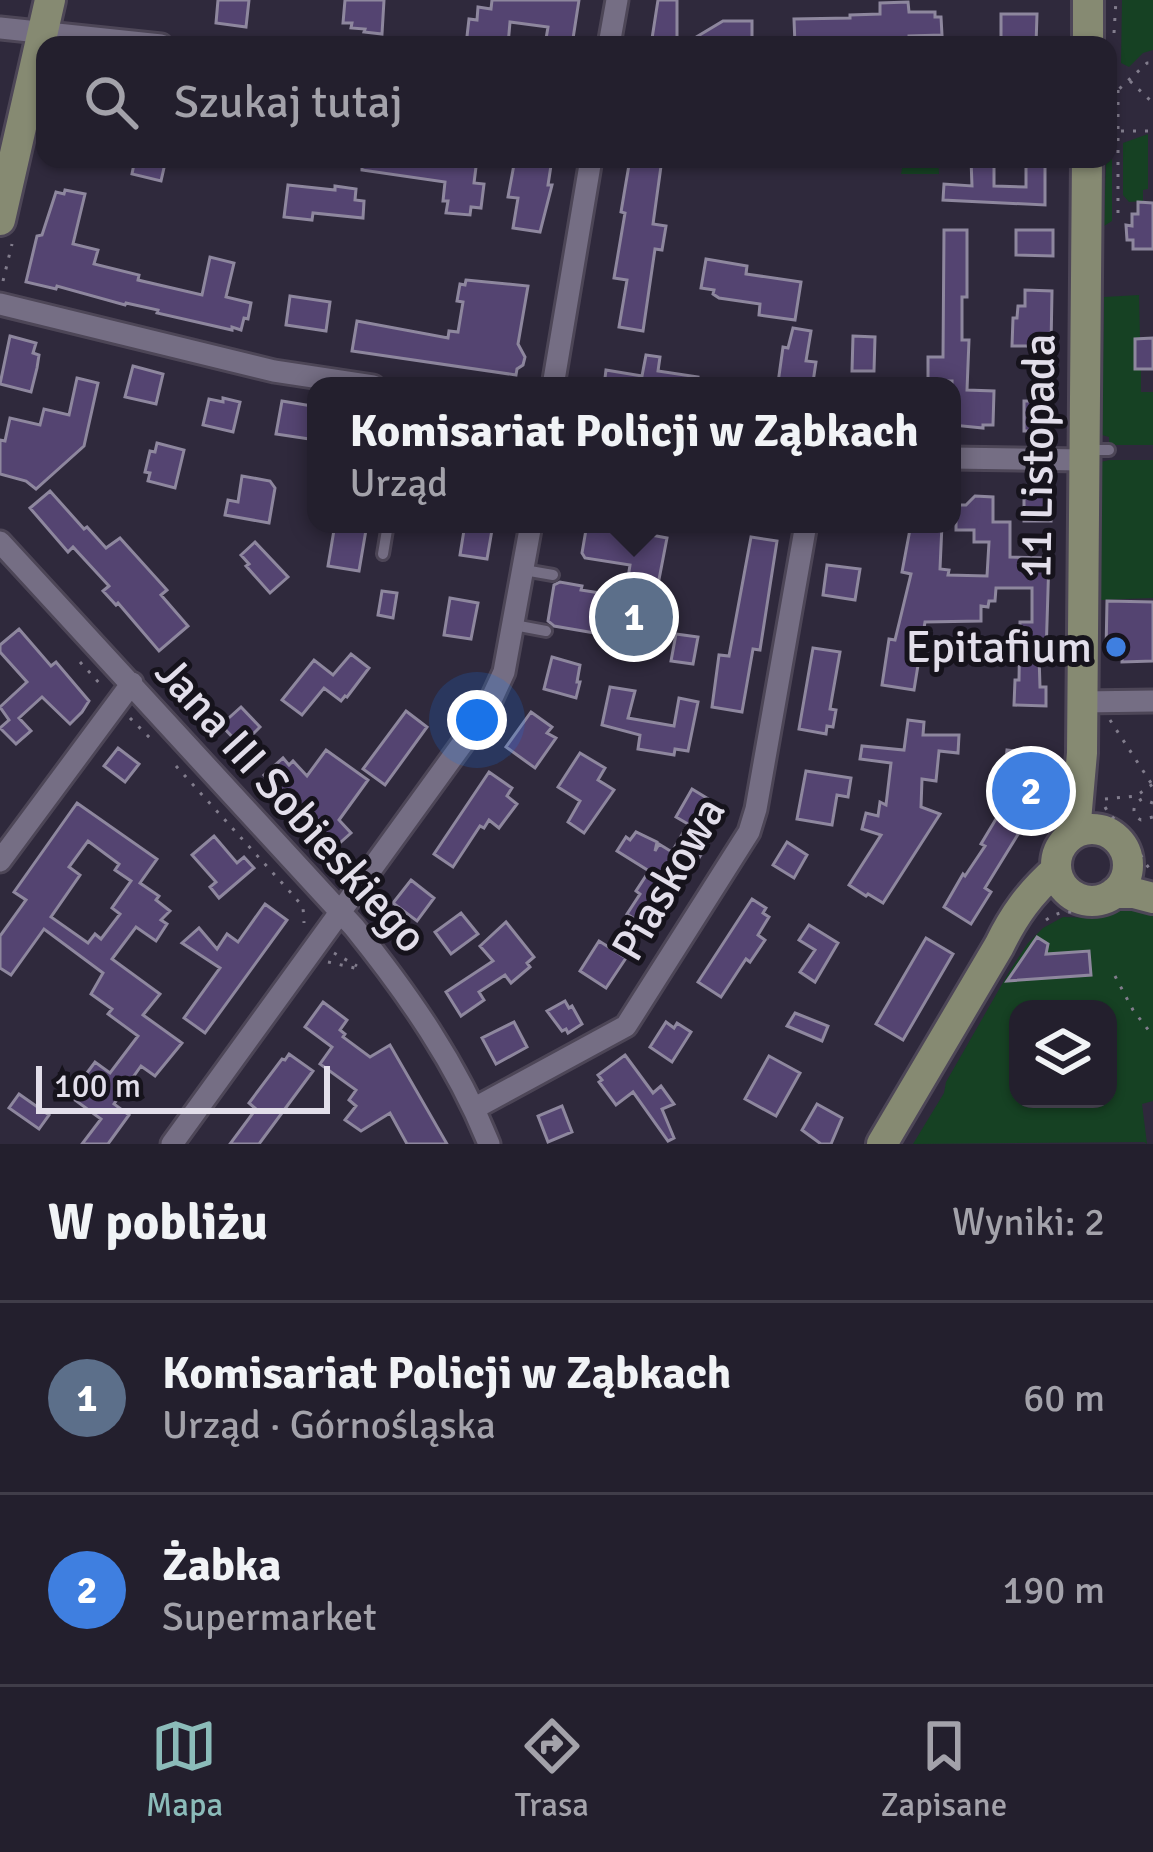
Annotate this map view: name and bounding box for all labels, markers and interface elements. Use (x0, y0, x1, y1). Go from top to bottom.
search box (36, 36, 1117, 168)
icon: search (78, 69, 144, 135)
text: Szukaj tutaj (174, 75, 403, 130)
street label: 11 Listopada (1008, 333, 1068, 579)
popup (307, 377, 961, 533)
text: Komisariat Policji w Ząbkach (349, 404, 919, 459)
text: Urząd (349, 459, 448, 507)
pin: 1 (595, 572, 673, 662)
place label: Epitafium (906, 620, 1092, 675)
marker: Epitafium (1103, 634, 1129, 660)
street label: Jana III Sobieskiego (144, 646, 438, 964)
your location (447, 690, 507, 750)
pin: 2 (992, 746, 1070, 836)
street label: Piaskowa (600, 787, 738, 971)
map controls (1009, 1000, 1117, 1108)
button: layers (1009, 1000, 1117, 1108)
scale bar (36, 1060, 330, 1113)
text: 100 m (54, 1066, 141, 1107)
text: W pobliżu (48, 1191, 268, 1254)
text: Wyniki: 2 (952, 1198, 1105, 1246)
text: Komisariat Policji w Ząbkach (162, 1346, 731, 1401)
text: 1 (76, 1374, 98, 1422)
text: 60 m (1023, 1374, 1105, 1422)
text: Urząd · Górnośląska (162, 1401, 496, 1449)
text: Żabka (162, 1538, 281, 1593)
text: 2 (76, 1566, 98, 1614)
text: 190 m (1002, 1566, 1105, 1614)
text: Supermarket (162, 1593, 377, 1641)
tab: Mapa (146, 1713, 223, 1826)
tab: Trasa (515, 1713, 589, 1826)
tab: Zapisane (880, 1713, 1007, 1826)

